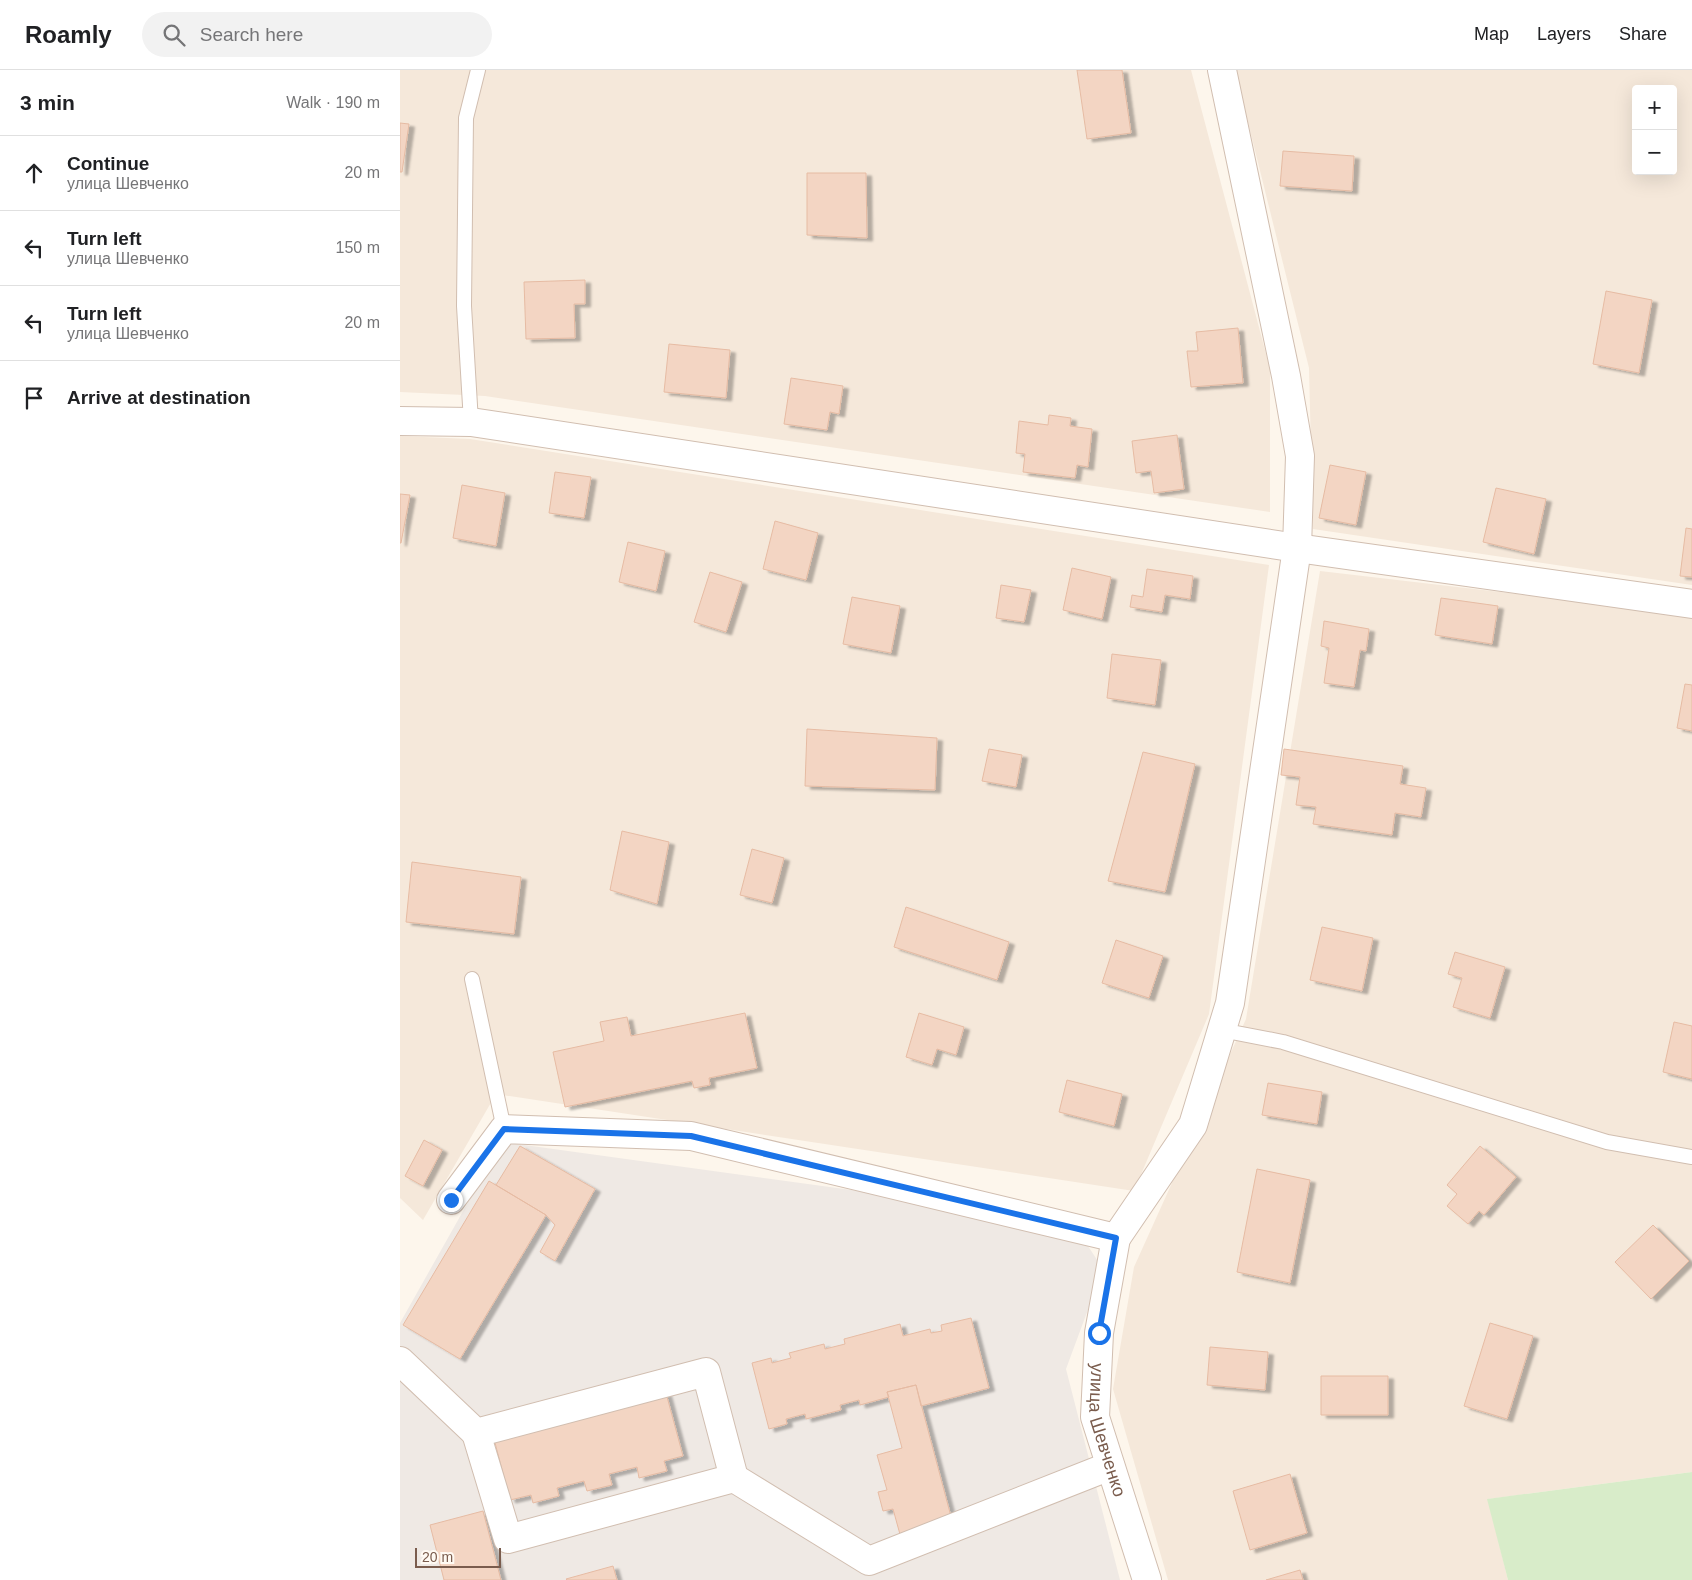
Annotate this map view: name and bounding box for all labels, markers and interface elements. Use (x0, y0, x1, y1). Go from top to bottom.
search box (142, 12, 492, 57)
text: Roamly (25, 21, 112, 48)
icon: search (160, 21, 188, 49)
text: Search here (200, 24, 303, 45)
text: Map (1474, 24, 1509, 44)
text: Layers (1537, 24, 1591, 44)
text: Share (1619, 24, 1667, 44)
map controls (1632, 85, 1677, 175)
button: + (1632, 85, 1677, 130)
text: 3 min (20, 91, 75, 114)
text: Walk · 190 m (286, 94, 380, 111)
button: − (1632, 130, 1677, 175)
text: Continue (67, 153, 149, 174)
icon: ahead (20, 159, 48, 187)
text: 20 m (344, 164, 380, 181)
text: улица Шевченко (67, 175, 189, 192)
text: Turn left (67, 228, 142, 249)
icon: left (20, 234, 48, 262)
text: 150 m (336, 239, 380, 256)
text: улица Шевченко (67, 250, 189, 267)
text: Turn left (67, 303, 142, 324)
icon: left (20, 309, 48, 337)
text: 20 m (344, 314, 380, 331)
text: улица Шевченко (67, 325, 189, 342)
icon: arrive (20, 384, 48, 412)
text: Arrive at destination (67, 387, 251, 408)
route end (440, 1189, 463, 1212)
route start (1088, 1322, 1111, 1345)
street label: улица Шевченко (1085, 1363, 1130, 1499)
scale bar (415, 1545, 501, 1568)
text: 20 m (422, 1549, 453, 1565)

